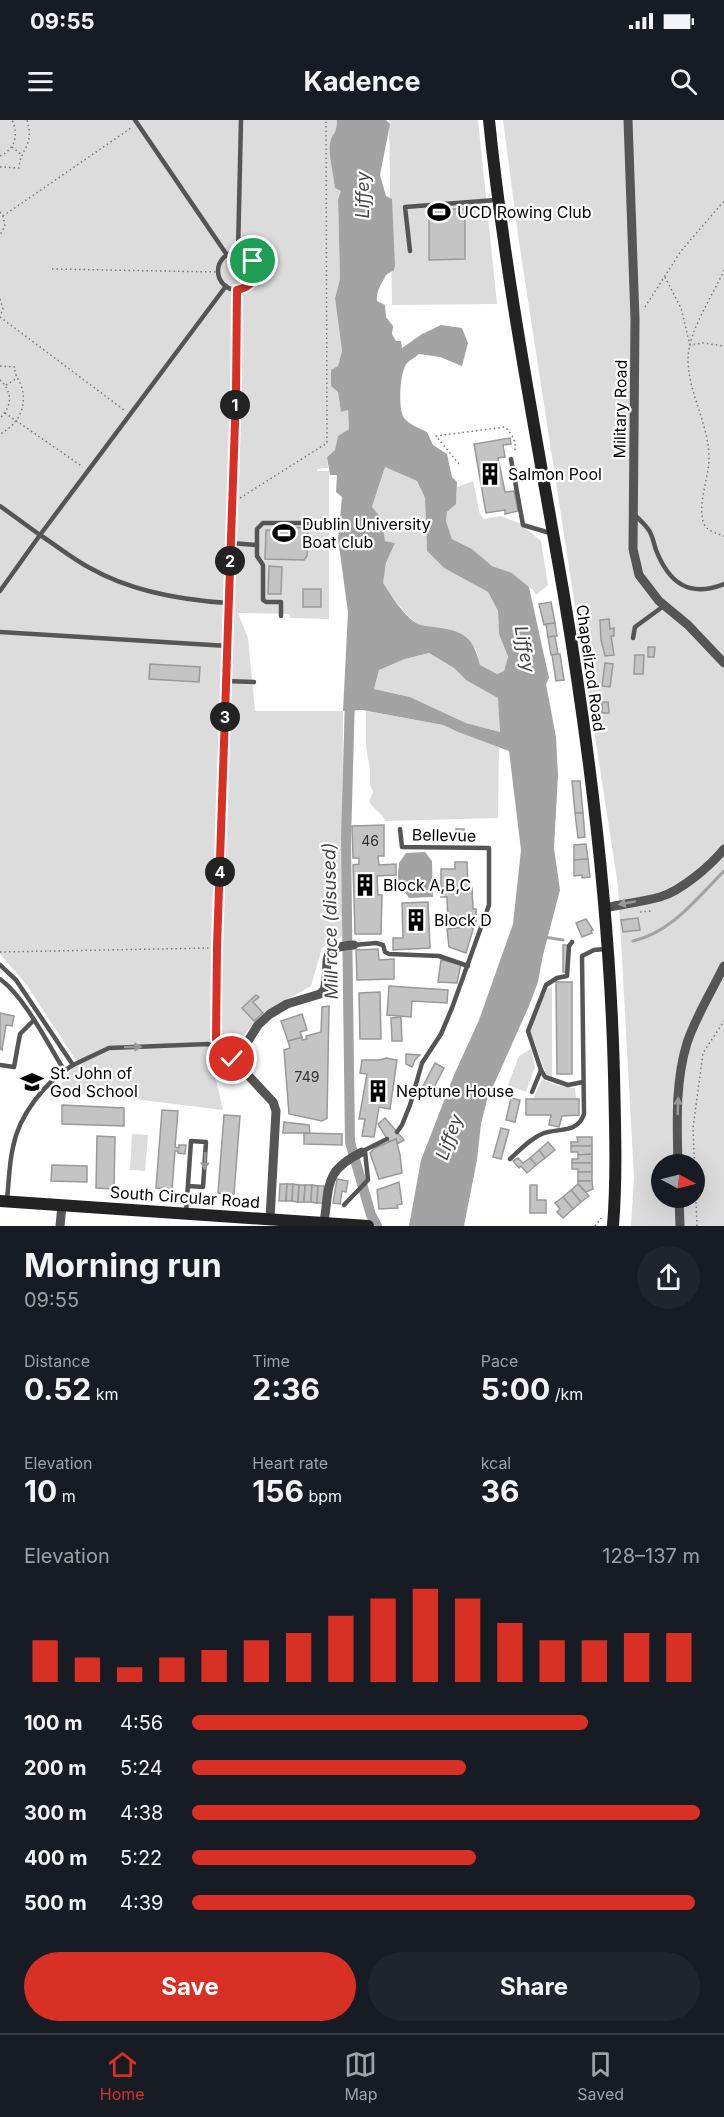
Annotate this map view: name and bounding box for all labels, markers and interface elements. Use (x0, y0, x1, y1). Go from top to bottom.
text: 09:55 (30, 8, 95, 34)
icon: menu (24, 65, 57, 98)
text: Kadence (304, 65, 420, 98)
icon: search (667, 65, 700, 98)
water label: Liffey (352, 171, 373, 218)
sports icon: UCD Rowing Club (426, 199, 452, 225)
place label: UCD Rowing Club (457, 202, 592, 222)
pin (227, 235, 278, 286)
icon: arrive (236, 244, 269, 277)
street label: Military Road (609, 359, 631, 459)
pin: 1 (220, 390, 250, 420)
text: 1 (232, 395, 238, 415)
building icon: Salmon Pool (477, 461, 503, 487)
place label: Salmon Pool (508, 464, 602, 484)
place label: Dublin University Boat club (302, 514, 431, 552)
sports icon: Dublin University Boat club (271, 520, 297, 546)
pin: 2 (215, 546, 245, 576)
text: 2 (225, 551, 235, 571)
street label: Chapelizod Road (572, 603, 610, 733)
water label: Liffey (511, 624, 540, 675)
pin: 3 (210, 702, 240, 732)
text: 3 (220, 707, 230, 727)
street label: Bellevue (412, 824, 476, 846)
house number: 46 (361, 832, 379, 849)
water label: Mill race (disused) (318, 842, 342, 1000)
pin: 4 (205, 857, 235, 887)
text: 4 (215, 862, 225, 882)
building icon: Block A,B,C (352, 872, 378, 898)
place label: Block A,B,C (383, 875, 471, 895)
one-way arrow (617, 899, 636, 908)
building icon: Block D (403, 907, 429, 933)
place label: Block D (434, 910, 492, 930)
pin (206, 1033, 257, 1084)
one-way arrow (123, 1042, 142, 1052)
icon: check (215, 1042, 248, 1075)
place label: St. John of God School (50, 1063, 138, 1101)
house number: 749 (295, 1068, 319, 1085)
school or university icon: St. John of God School (19, 1069, 45, 1095)
building icon: Neptune House (365, 1078, 391, 1104)
place label: Neptune House (396, 1081, 514, 1101)
one-way arrow (673, 1096, 682, 1115)
water label: Liffey (431, 1111, 467, 1163)
one-way arrow (200, 1151, 209, 1170)
north arrow (651, 1154, 705, 1208)
map controls (651, 1154, 705, 1208)
street label: South Circular Road (109, 1182, 261, 1212)
text: Morning run (24, 1245, 222, 1285)
button: share (637, 1246, 700, 1309)
text: 09:55 (24, 1288, 79, 1312)
text: Distance (24, 1351, 90, 1371)
text: Time (252, 1351, 290, 1371)
text: Pace (481, 1351, 518, 1371)
text: 0.52 (24, 1371, 91, 1407)
text: 2:36 (252, 1371, 320, 1407)
text: 5:00 (481, 1371, 550, 1407)
text: km (91, 1384, 119, 1404)
text: /km (550, 1384, 583, 1404)
text: Elevation (24, 1453, 93, 1473)
text: Heart rate (252, 1453, 328, 1473)
text: kcal (481, 1453, 511, 1473)
text: 10 (24, 1473, 57, 1509)
text: 156 (252, 1473, 304, 1509)
text: 36 (481, 1473, 520, 1509)
text: m (57, 1486, 76, 1506)
text: bpm (304, 1486, 342, 1506)
text: Elevation (24, 1544, 110, 1568)
text: 128–137 m (602, 1544, 700, 1568)
text: 100 m (24, 1711, 83, 1735)
text: 4:56 (120, 1711, 163, 1735)
text: 200 m (24, 1756, 87, 1780)
text: 5:24 (120, 1756, 163, 1780)
text: 300 m (24, 1801, 87, 1825)
text: 4:38 (120, 1801, 163, 1825)
text: 400 m (24, 1846, 88, 1870)
text: 5:22 (120, 1846, 162, 1870)
text: 500 m (24, 1891, 87, 1915)
text: 4:39 (120, 1891, 163, 1915)
button: Save (24, 1952, 356, 2021)
button: Share (368, 1952, 700, 2021)
tab: Home (100, 2048, 145, 2104)
tab: Map (344, 2048, 378, 2104)
tab: Saved (577, 2048, 624, 2104)

